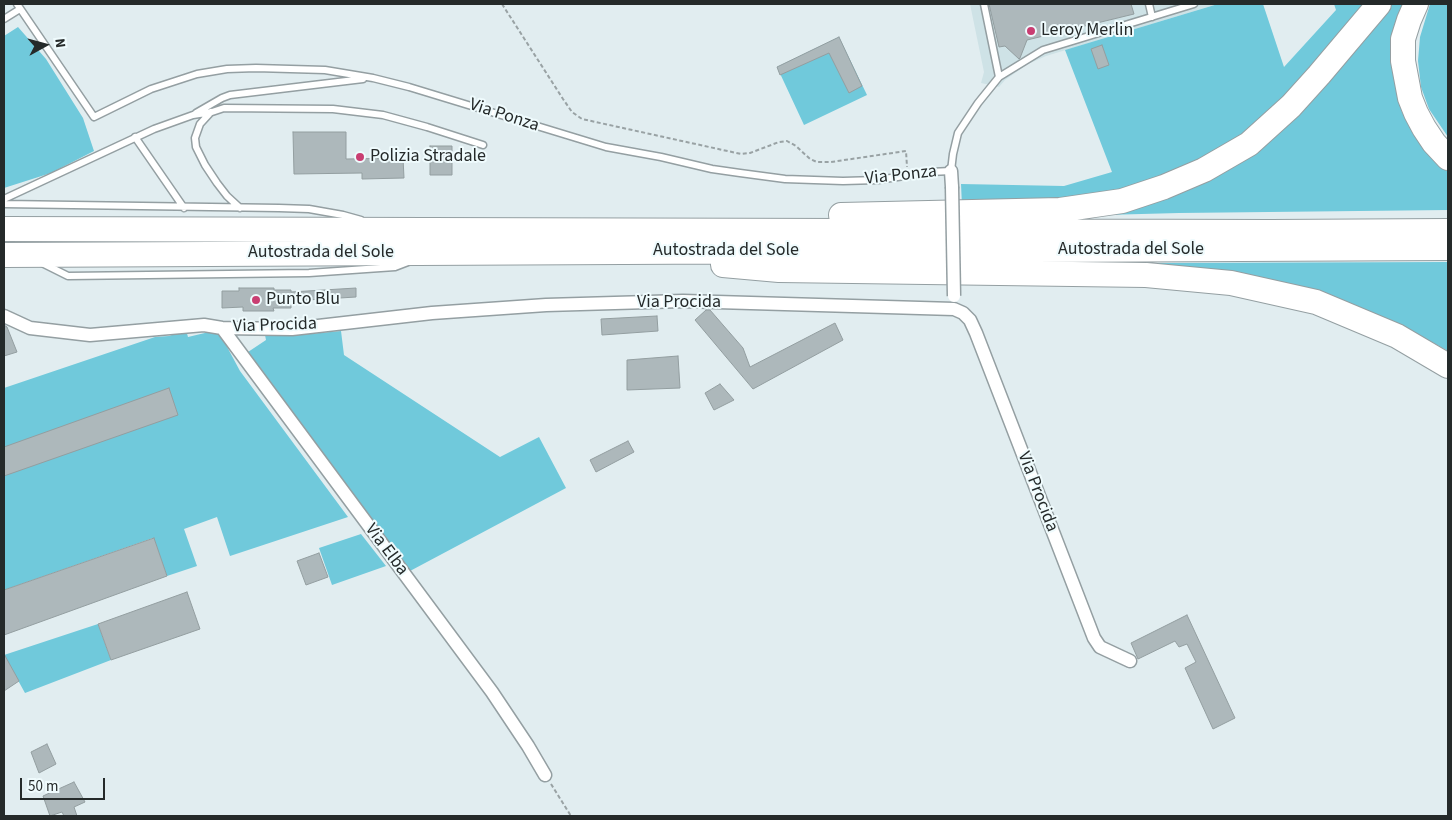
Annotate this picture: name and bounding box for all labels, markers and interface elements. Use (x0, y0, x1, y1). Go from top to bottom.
north arrow (20, 20, 70, 70)
place label: Leroy Merlin (1041, 20, 1133, 42)
marker: Leroy Merlin (1025, 25, 1037, 37)
text: N (49, 37, 70, 49)
street label: Via Ponza (466, 95, 542, 137)
place label: Polizia Stradale (370, 146, 486, 168)
marker: Polizia Stradale (354, 151, 366, 163)
street label: Via Ponza (864, 161, 938, 191)
street label: Autostrada del Sole (1058, 239, 1204, 261)
street label: Autostrada del Sole (653, 240, 799, 262)
street label: Autostrada del Sole (248, 242, 394, 264)
place label: Punto Blu (266, 289, 340, 311)
street label: Via Procida (637, 292, 721, 314)
marker: Punto Blu (250, 294, 262, 306)
street label: Via Procida (233, 314, 317, 338)
street label: Via Procida (1012, 449, 1062, 535)
street label: Via Elba (360, 520, 412, 580)
scale bar (22, 768, 108, 800)
text: 50 m (28, 776, 58, 797)

